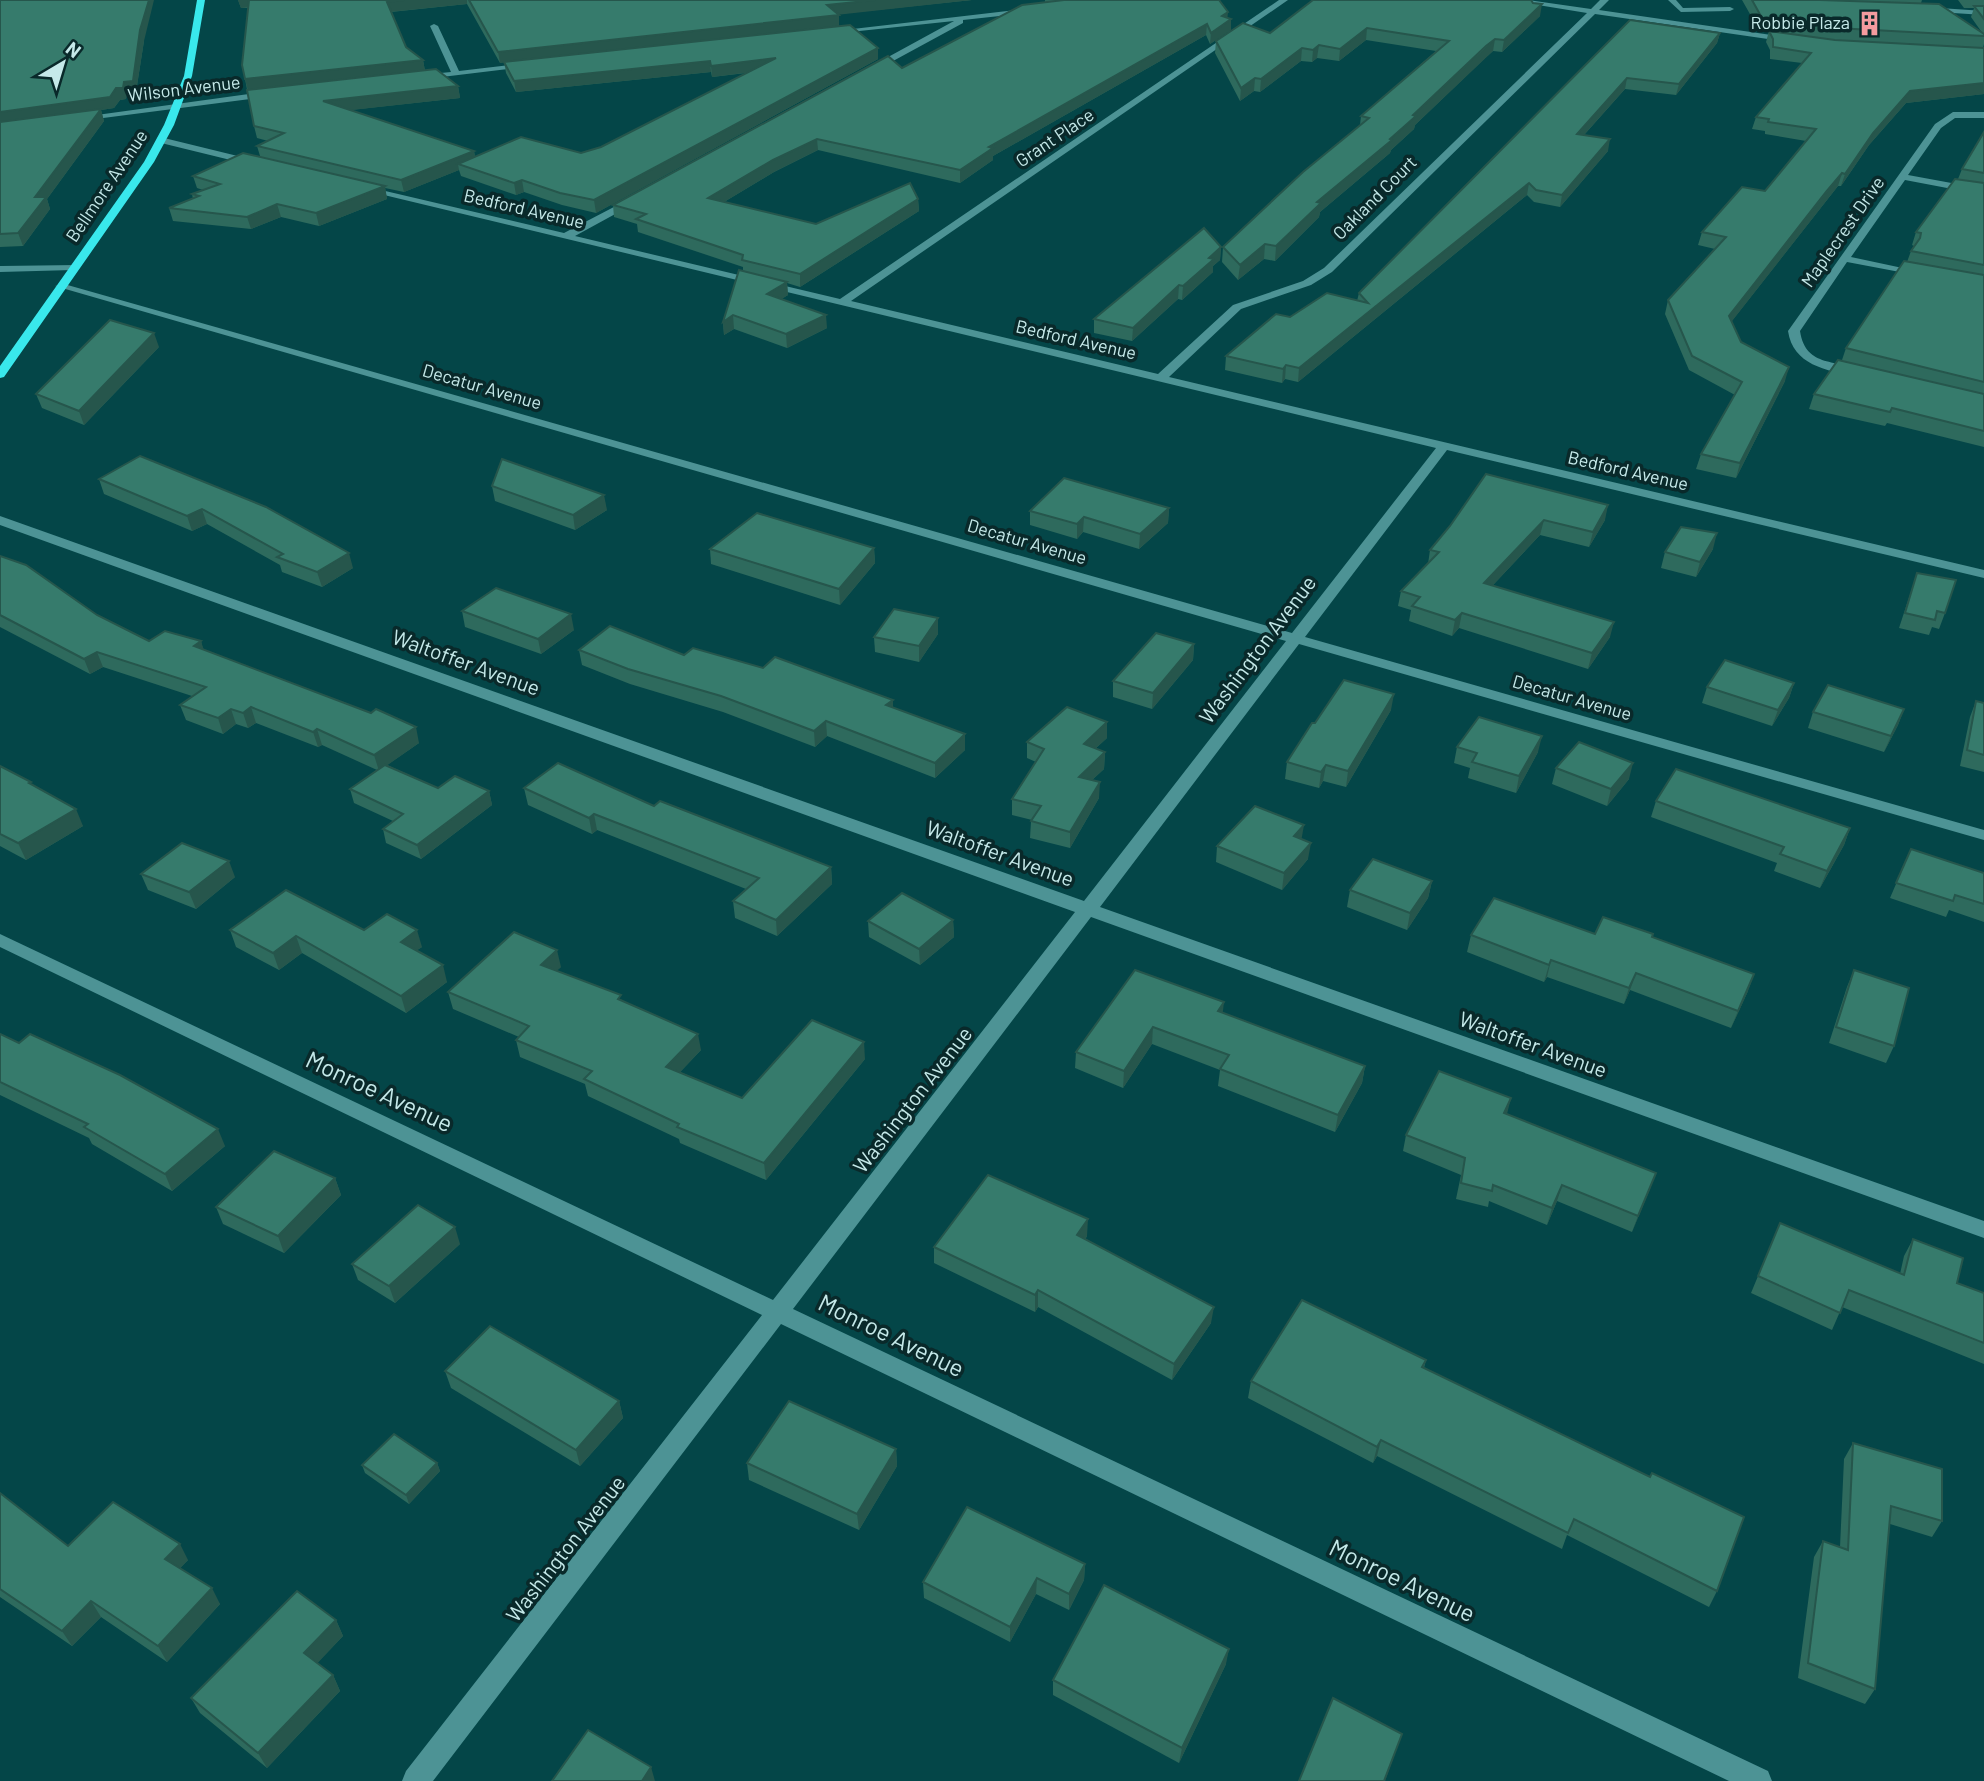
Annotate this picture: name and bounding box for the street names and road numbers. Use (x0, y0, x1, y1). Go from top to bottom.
street label: Wilson Avenue (126, 70, 242, 106)
street label: Grant Place (1011, 103, 1098, 171)
street label: Bellmore Avenue (61, 125, 152, 246)
street label: Oakland Court (1328, 151, 1421, 244)
street label: Maplecrest Drive (1796, 172, 1888, 291)
street label: Bedford Avenue (462, 183, 587, 233)
street label: Bedford Avenue (1014, 314, 1139, 364)
street label: Decatur Avenue (420, 359, 544, 414)
street label: Bedford Avenue (1566, 445, 1691, 495)
street label: Decatur Avenue (965, 514, 1089, 569)
street label: Washington Avenue (1193, 570, 1321, 728)
street label: Waltoffer Avenue (389, 623, 544, 700)
street label: Decatur Avenue (1510, 670, 1634, 725)
street label: Waltoffer Avenue (923, 814, 1078, 891)
street label: Waltoffer Avenue (1456, 1005, 1611, 1082)
street label: Washington Avenue (847, 1021, 977, 1177)
street label: Monroe Avenue (302, 1044, 458, 1137)
street label: Monroe Avenue (814, 1287, 969, 1382)
street label: Washington Avenue (500, 1470, 630, 1626)
street label: Monroe Avenue (1325, 1532, 1480, 1627)

